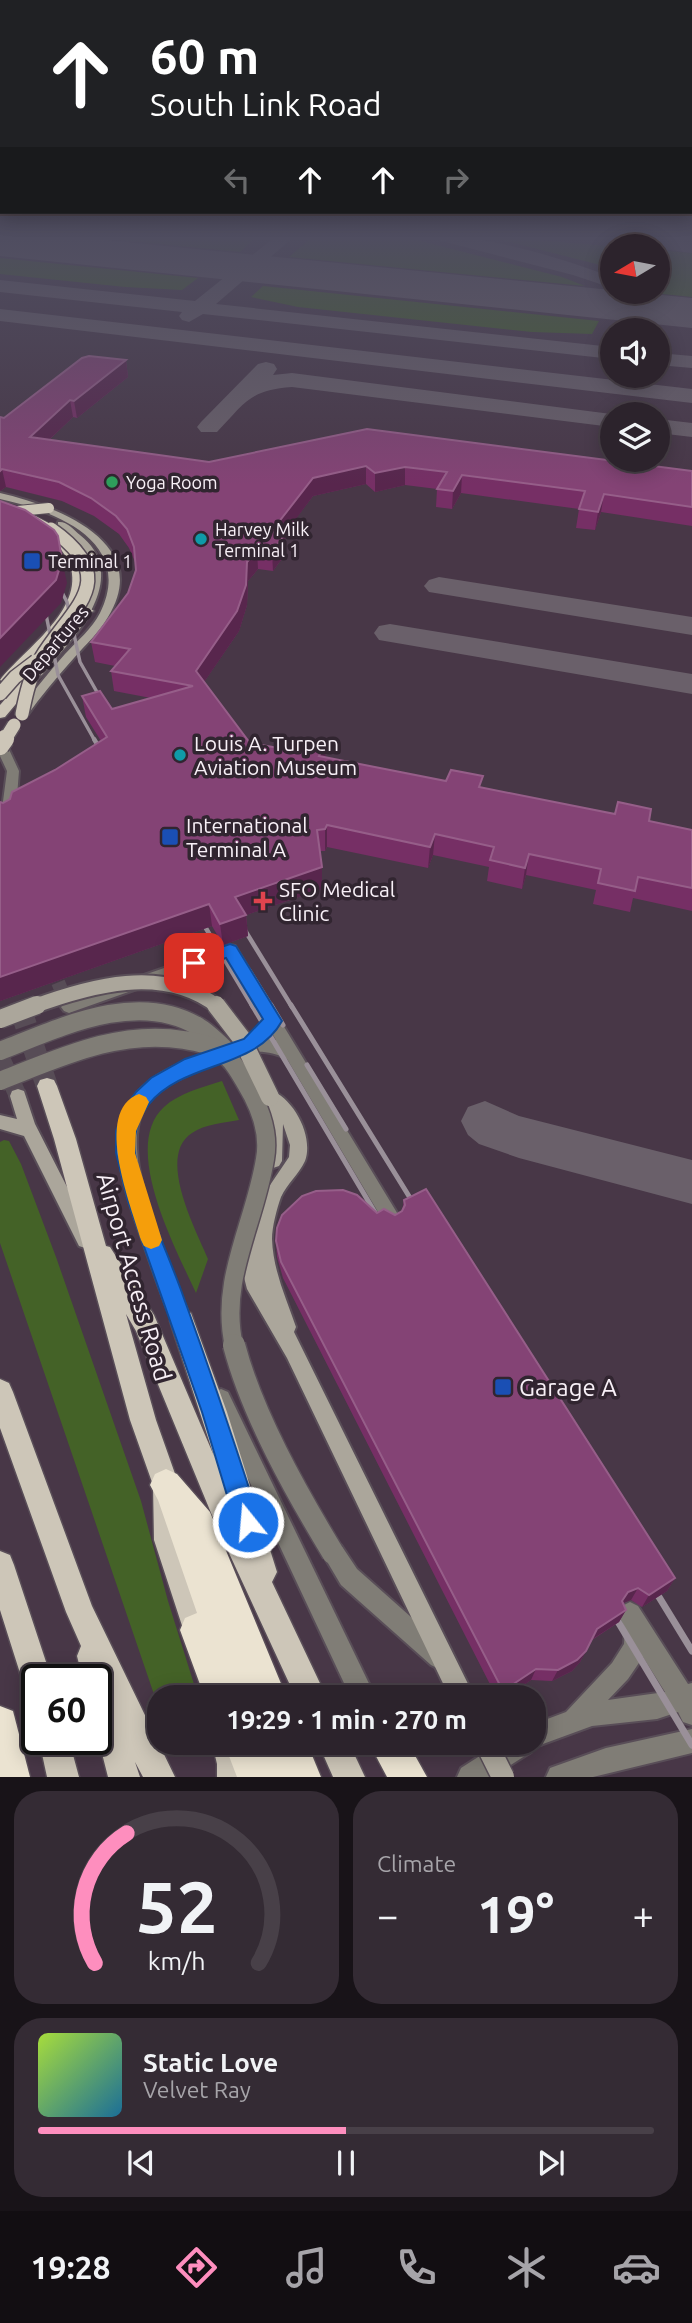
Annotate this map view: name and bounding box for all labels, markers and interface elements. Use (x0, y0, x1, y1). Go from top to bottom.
icon: ahead (35, 28, 126, 119)
text: 60 m (150, 28, 259, 83)
text: South Link Road (150, 86, 382, 122)
icon: left (218, 161, 256, 199)
icon: ahead (291, 161, 329, 199)
icon: ahead (364, 161, 402, 199)
icon: right (437, 161, 475, 199)
north arrow (600, 234, 670, 304)
map controls (600, 234, 670, 472)
button: sound (600, 318, 670, 388)
button: layers (600, 402, 670, 472)
place label: Yoga Room (126, 472, 218, 492)
marker: Yoga Room (104, 474, 120, 490)
place label: Harvey Milk Terminal 1 (215, 519, 309, 560)
marker: Harvey Milk Terminal 1 (193, 531, 209, 547)
marker: Terminal 1 (22, 551, 42, 571)
place label: Terminal 1 (48, 551, 132, 571)
street label: Departures (18, 602, 92, 684)
place label: Louis A. Turpen Aviation Museum (194, 731, 357, 779)
marker: Louis A. Turpen Aviation Museum (172, 747, 188, 763)
place label: International Terminal A (186, 813, 308, 861)
marker: International Terminal A (160, 827, 180, 847)
place label: SFO Medical Clinic (279, 877, 395, 925)
marker: SFO Medical Clinic (253, 891, 273, 911)
pin (164, 933, 224, 993)
icon: arrive (175, 944, 213, 982)
street label: Airport Access Road (91, 1170, 177, 1384)
place label: Garage A (519, 1374, 617, 1401)
marker: Garage A (493, 1377, 513, 1397)
position arrow (211, 1485, 285, 1559)
speed limit sign: 60 (21, 1664, 112, 1755)
text: 19:29 · 1 min · 270 m (226, 1705, 467, 1734)
text: Climate (377, 1851, 456, 1876)
text: 52 (135, 1866, 218, 1948)
text: 19° (477, 1885, 554, 1943)
text: − (377, 1894, 398, 1936)
text: + (633, 1894, 654, 1936)
text: km/h (148, 1947, 205, 1975)
text: Static Love (143, 2048, 278, 2077)
text: Velvet Ray (143, 2077, 251, 2102)
icon: previous (122, 2144, 160, 2182)
icon: pause (327, 2144, 365, 2182)
icon: next (532, 2144, 570, 2182)
icon: directions (172, 2243, 221, 2292)
icon: music (282, 2243, 331, 2292)
icon: phone (392, 2243, 441, 2292)
icon: climate (502, 2243, 551, 2292)
icon: car (612, 2243, 661, 2292)
text: 19:28 (31, 2249, 111, 2285)

